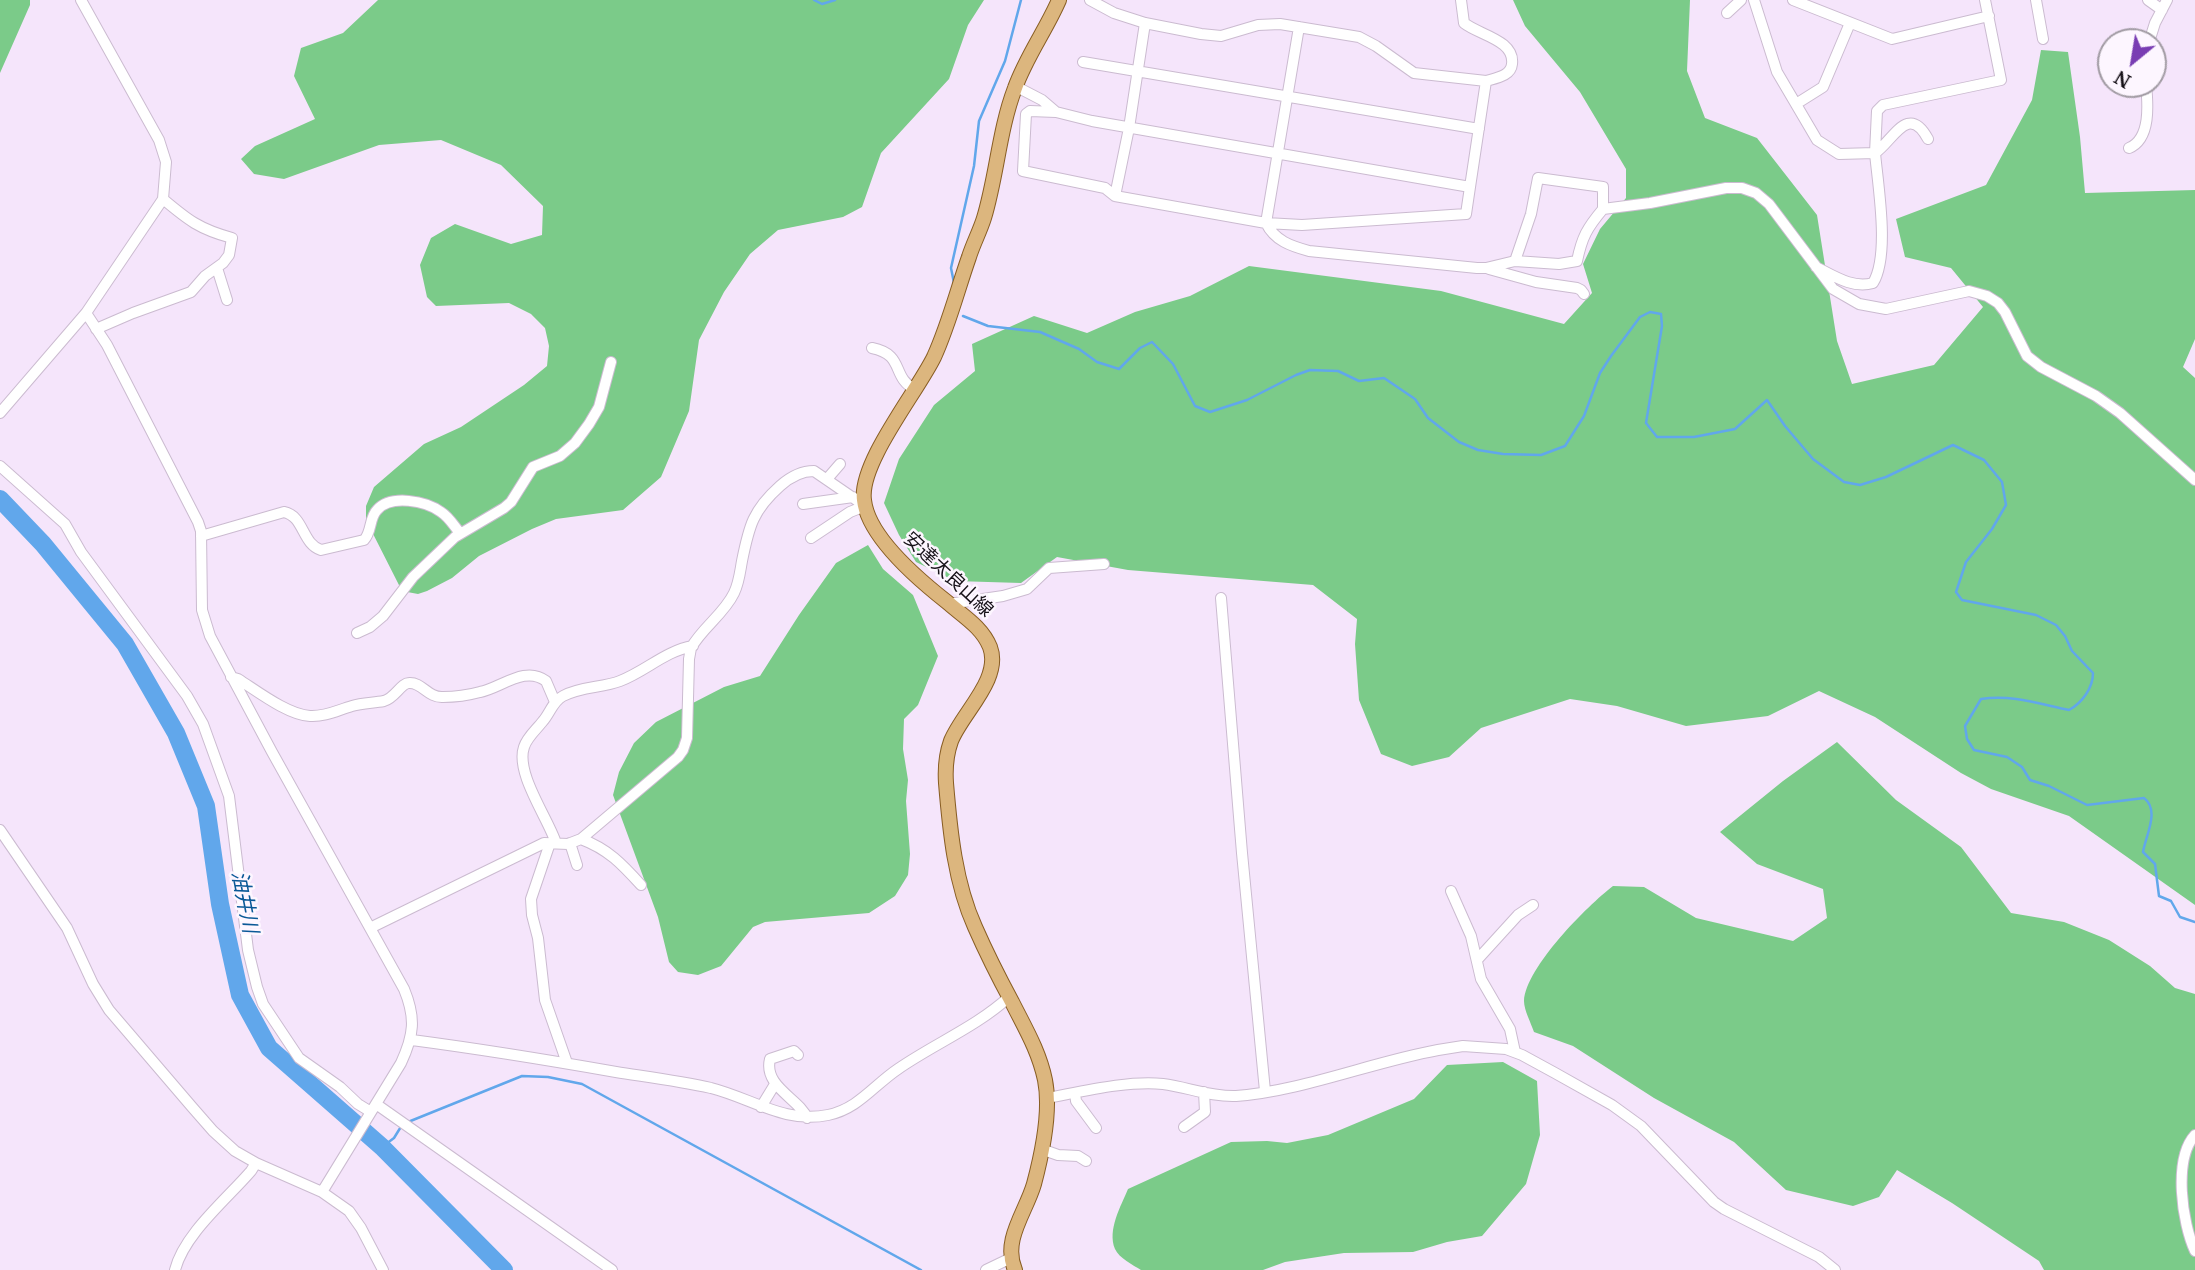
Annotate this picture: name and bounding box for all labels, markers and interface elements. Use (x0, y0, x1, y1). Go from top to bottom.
north arrow (2097, 28, 2167, 98)
text: N (2110, 64, 2135, 94)
street label: 安達太良山線 (899, 528, 997, 622)
water label: 油井川 (226, 869, 262, 935)

